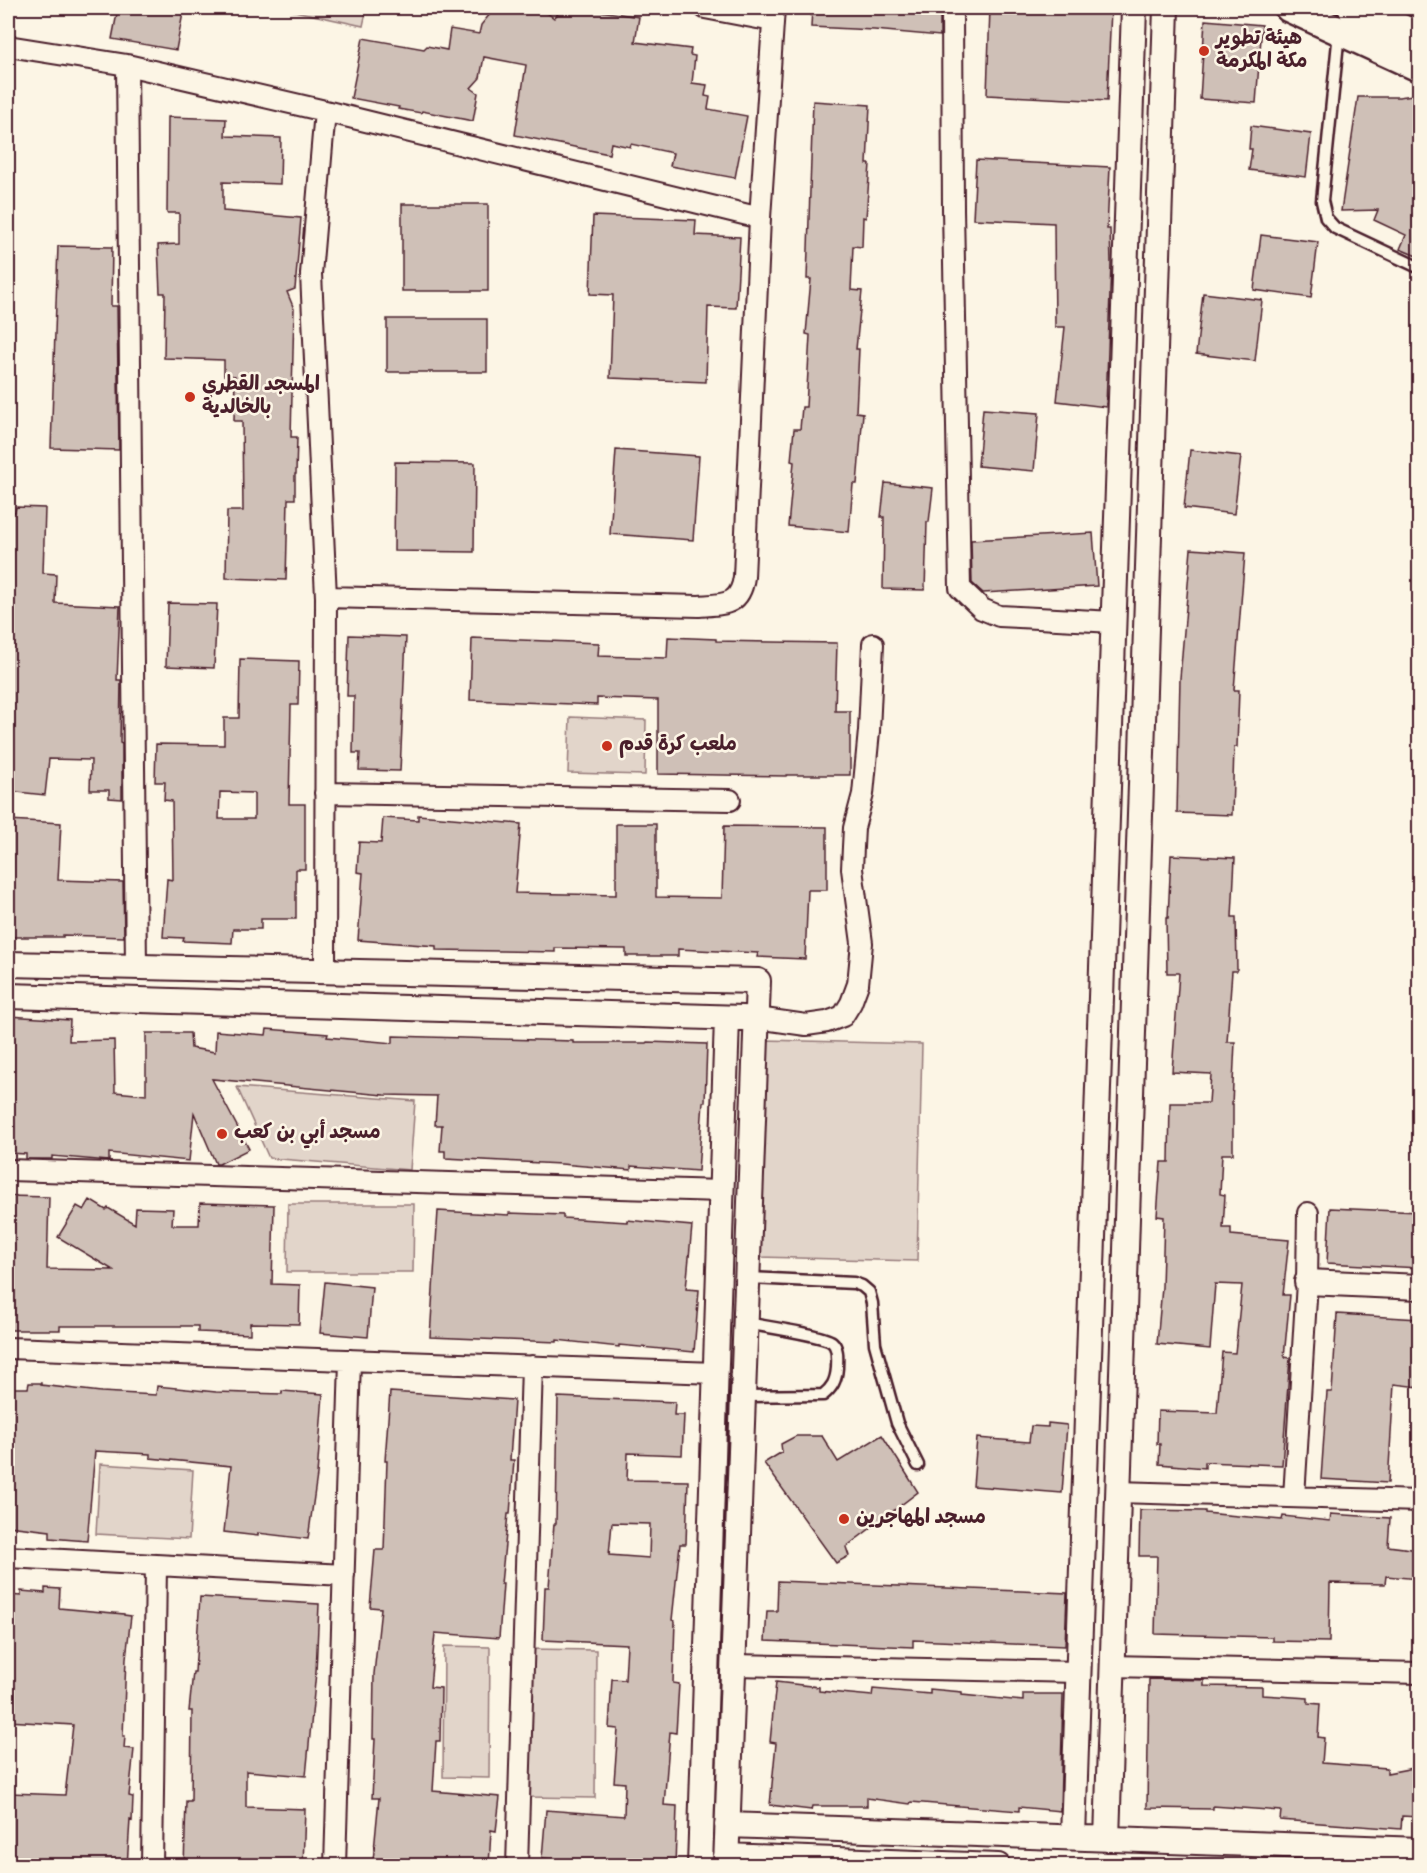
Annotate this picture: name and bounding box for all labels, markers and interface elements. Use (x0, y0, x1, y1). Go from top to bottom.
place label: هيئة تطوير مكة المكرمة (1214, 26, 1307, 77)
marker: هيئة تطوير مكة المكرمة (1197, 44, 1211, 58)
place label: المسجد القطري بالخالدية (202, 372, 320, 423)
marker: المسجد القطري بالخالدية (183, 390, 197, 404)
place label: ملعب كرة قدم (619, 732, 737, 760)
marker: ملعب كرة قدم (600, 739, 614, 753)
place label: مسجد أبي بن كعب (234, 1119, 381, 1149)
marker: مسجد أبي بن كعب (215, 1127, 229, 1141)
place label: مسجد المهاجرين (856, 1505, 986, 1533)
marker: مسجد المهاجرين (837, 1512, 851, 1526)

